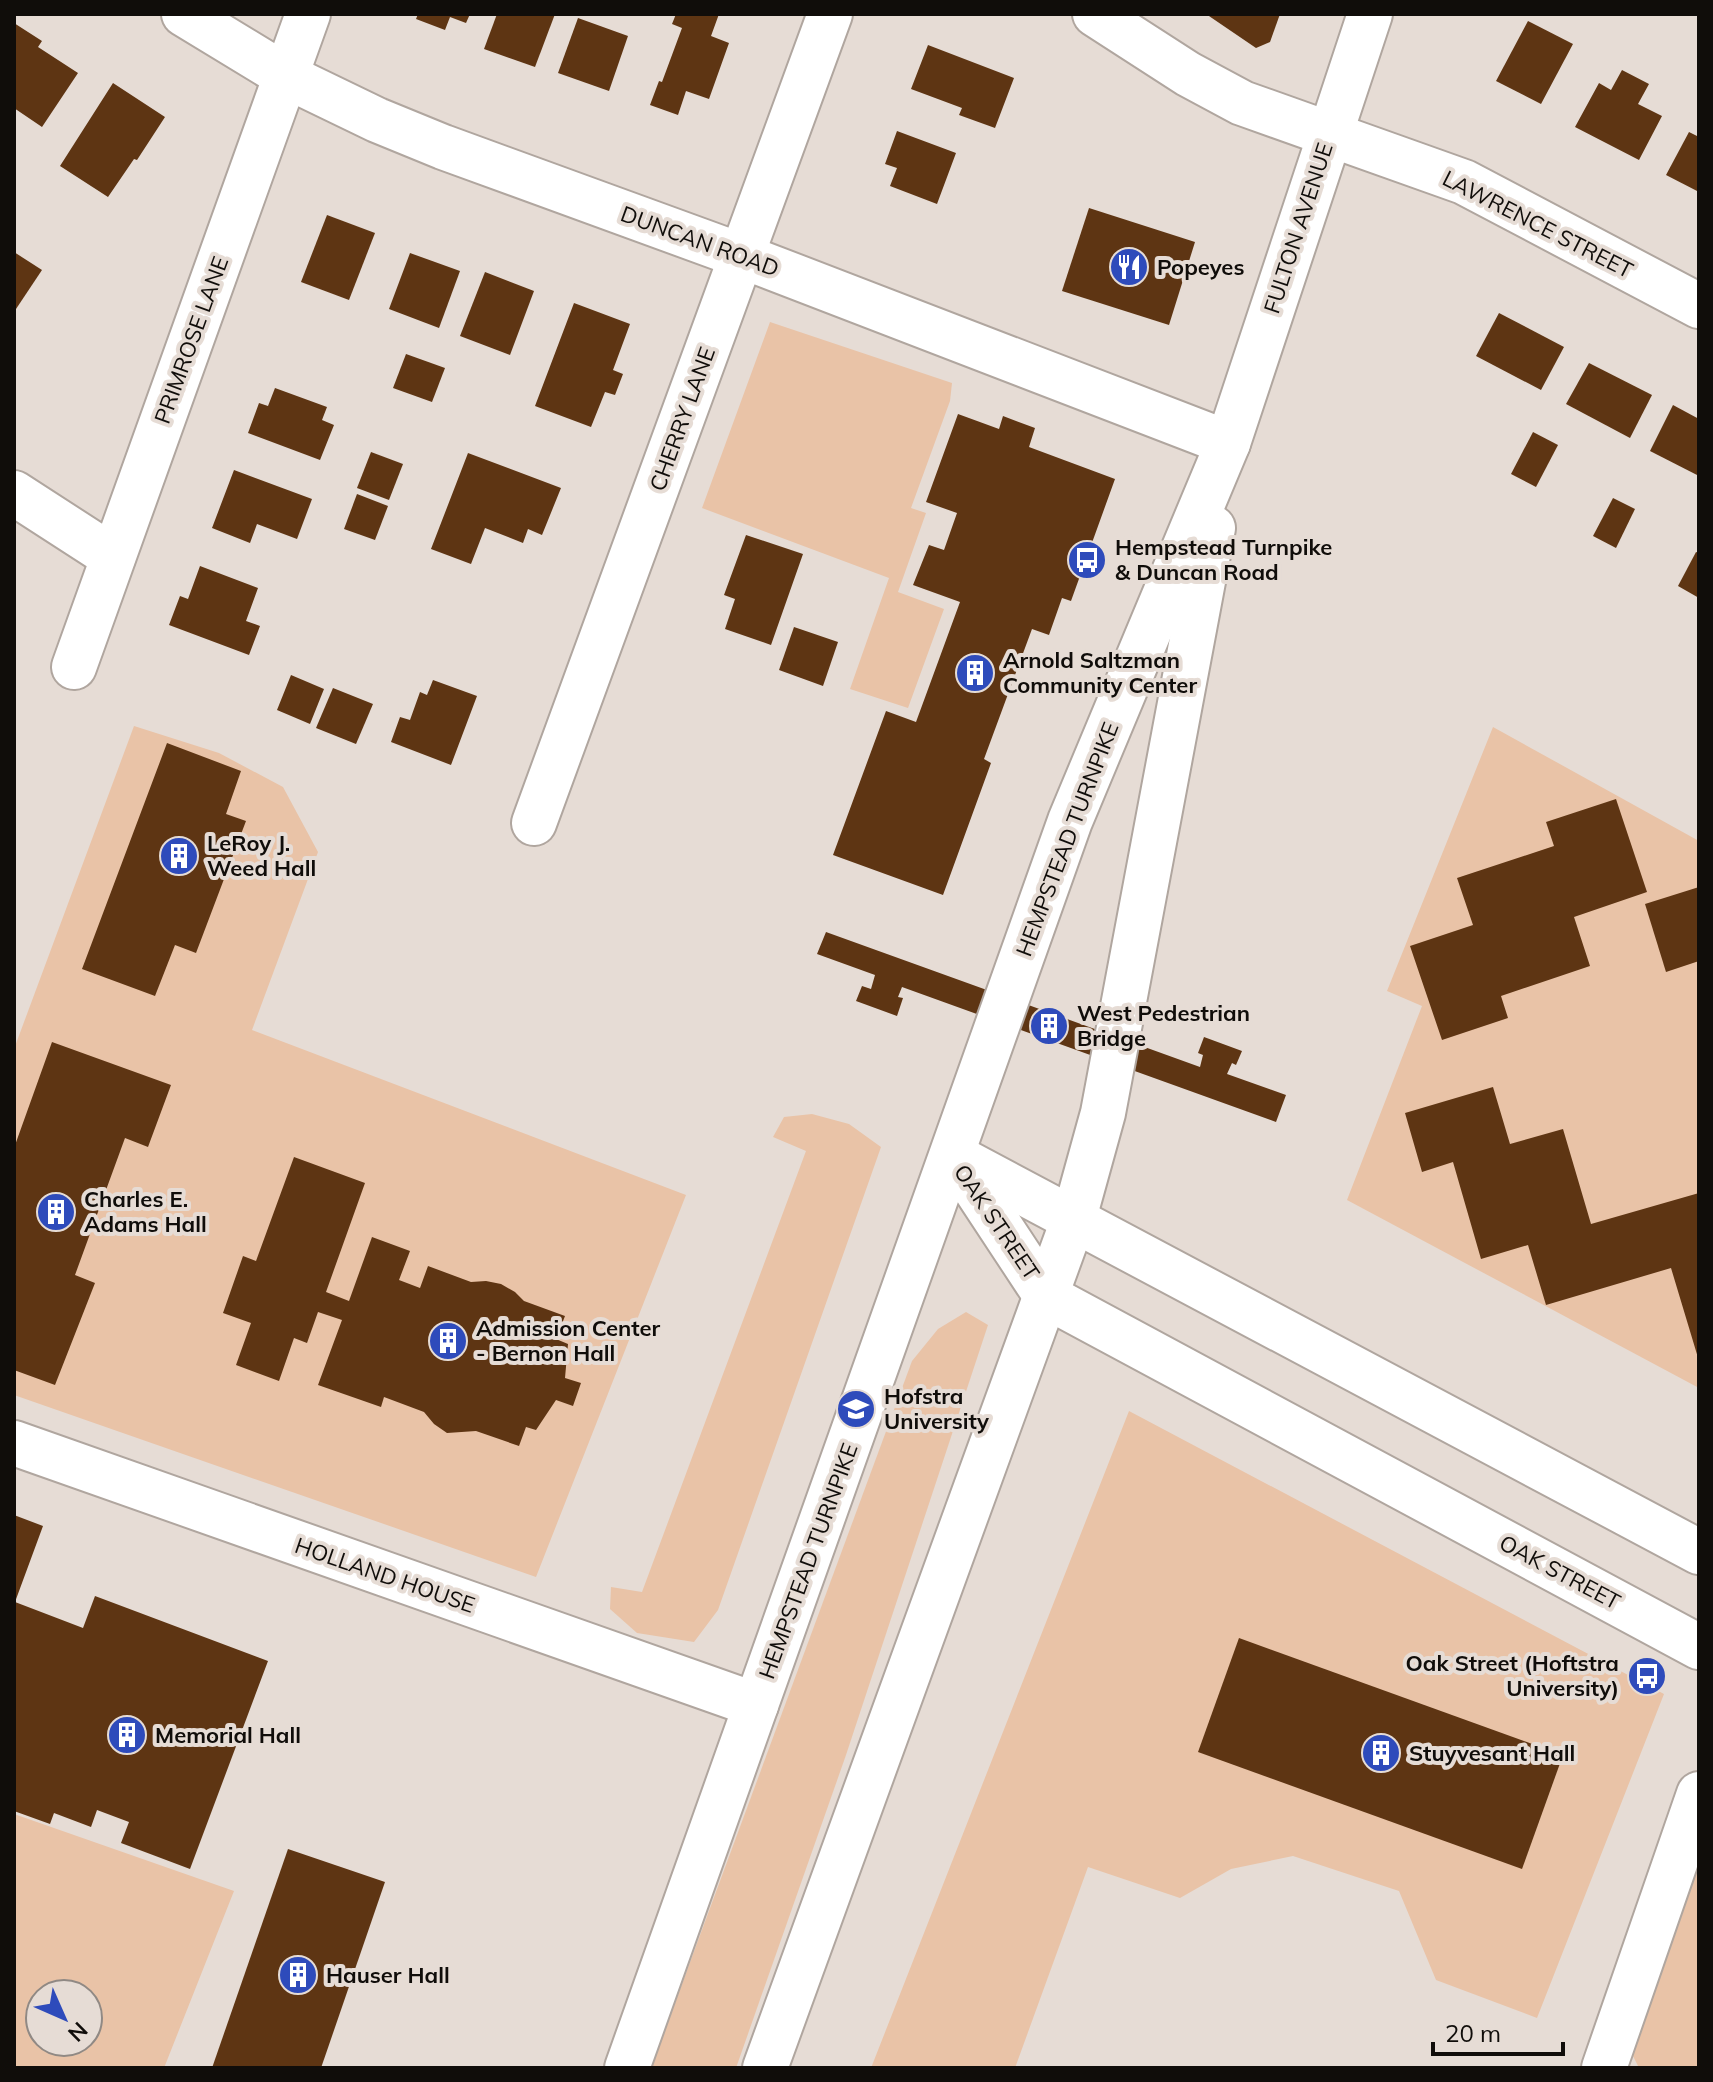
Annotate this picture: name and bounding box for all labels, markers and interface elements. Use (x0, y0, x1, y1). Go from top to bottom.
street label: FULTON AVENUE (1257, 139, 1339, 317)
street label: LAWRENCE STREET (1438, 164, 1638, 284)
street label: DUNCAN ROAD (617, 199, 783, 283)
restaurant icon: Popeyes (1108, 246, 1150, 288)
street label: PRIMROSE LANE (148, 253, 234, 427)
place label: Popeyes (1157, 253, 1244, 281)
street label: CHERRY LANE (643, 343, 721, 495)
place label: Hempstead Turnpike & Duncan Road (1115, 533, 1332, 586)
bus stop icon: Hempstead Turnpike & Duncan Road (1066, 539, 1108, 581)
place label: Arnold Saltzman Community Center (1003, 646, 1197, 699)
building icon: Arnold Saltzman Community Center (954, 652, 996, 694)
street label: HEMPSTEAD TURNPIKE (1009, 718, 1125, 960)
place label: LeRoy J. Weed Hall (207, 829, 316, 882)
building icon: LeRoy J. Weed Hall (158, 835, 200, 877)
place label: West Pedestrian Bridge (1077, 999, 1250, 1052)
building icon: West Pedestrian Bridge (1028, 1005, 1070, 1047)
street label: OAK STREET (948, 1159, 1046, 1285)
place label: Charles E. Adams Hall (84, 1185, 207, 1238)
building icon: Charles E. Adams Hall (35, 1191, 77, 1233)
place label: Admission Center - Bernon Hall (476, 1314, 661, 1367)
building icon: Admission Center - Bernon Hall (427, 1320, 469, 1362)
place label: Hofstra University (884, 1382, 989, 1435)
school or university icon: Hofstra University (835, 1388, 877, 1430)
street label: HEMPSTEAD TURNPIKE (752, 1439, 864, 1683)
street label: OAK STREET (1495, 1528, 1625, 1616)
street label: HOLLAND HOUSE (291, 1531, 479, 1619)
place label: Oak Street (Hoftstra University) (1406, 1649, 1619, 1702)
bus stop icon: Oak Street (Hoftstra University) (1626, 1655, 1668, 1697)
building icon: Memorial Hall (106, 1714, 148, 1756)
place label: Memorial Hall (155, 1721, 301, 1749)
building icon: Stuyvesant Hall (1360, 1732, 1402, 1774)
place label: Stuyvesant Hall (1409, 1739, 1575, 1767)
building icon: Hauser Hall (277, 1954, 319, 1996)
place label: Hauser Hall (326, 1961, 450, 1989)
north arrow (24, 1978, 104, 2058)
scale bar (1433, 2006, 1563, 2056)
text: N (62, 2016, 94, 2048)
text: 20 m (1445, 2018, 1501, 2048)

